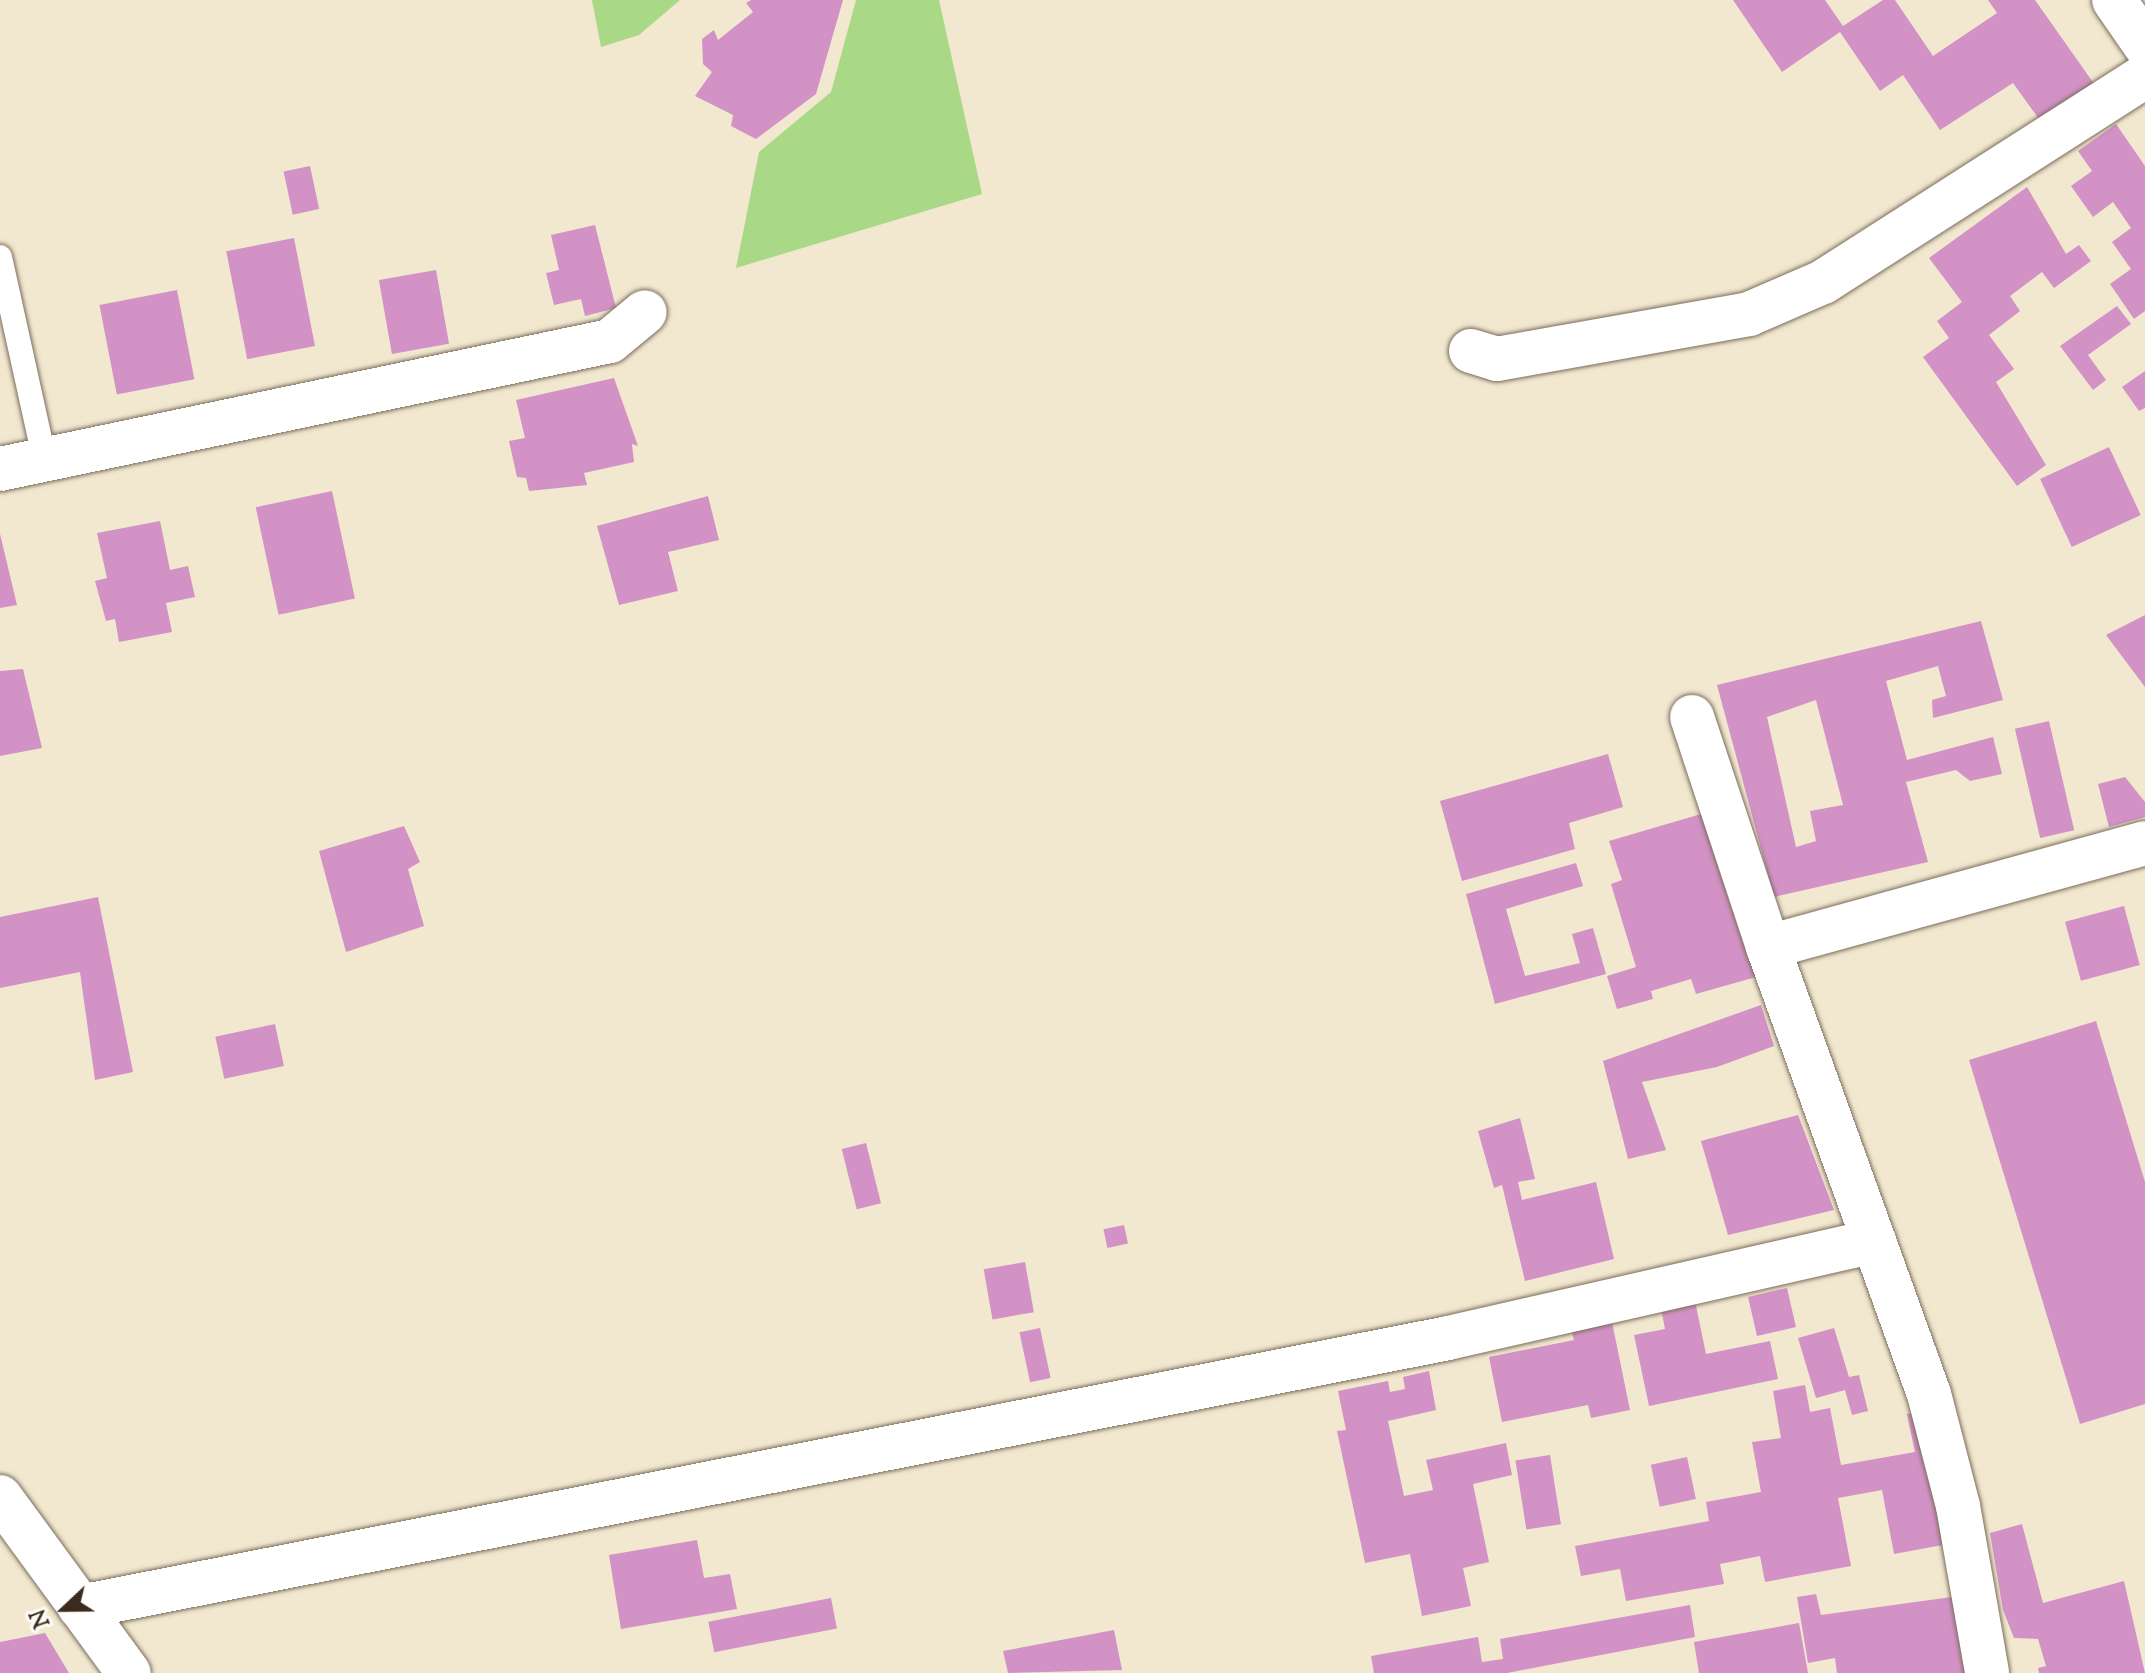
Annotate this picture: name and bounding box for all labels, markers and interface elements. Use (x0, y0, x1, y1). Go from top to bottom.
north arrow (24, 1569, 104, 1649)
text: N (24, 1604, 60, 1632)

